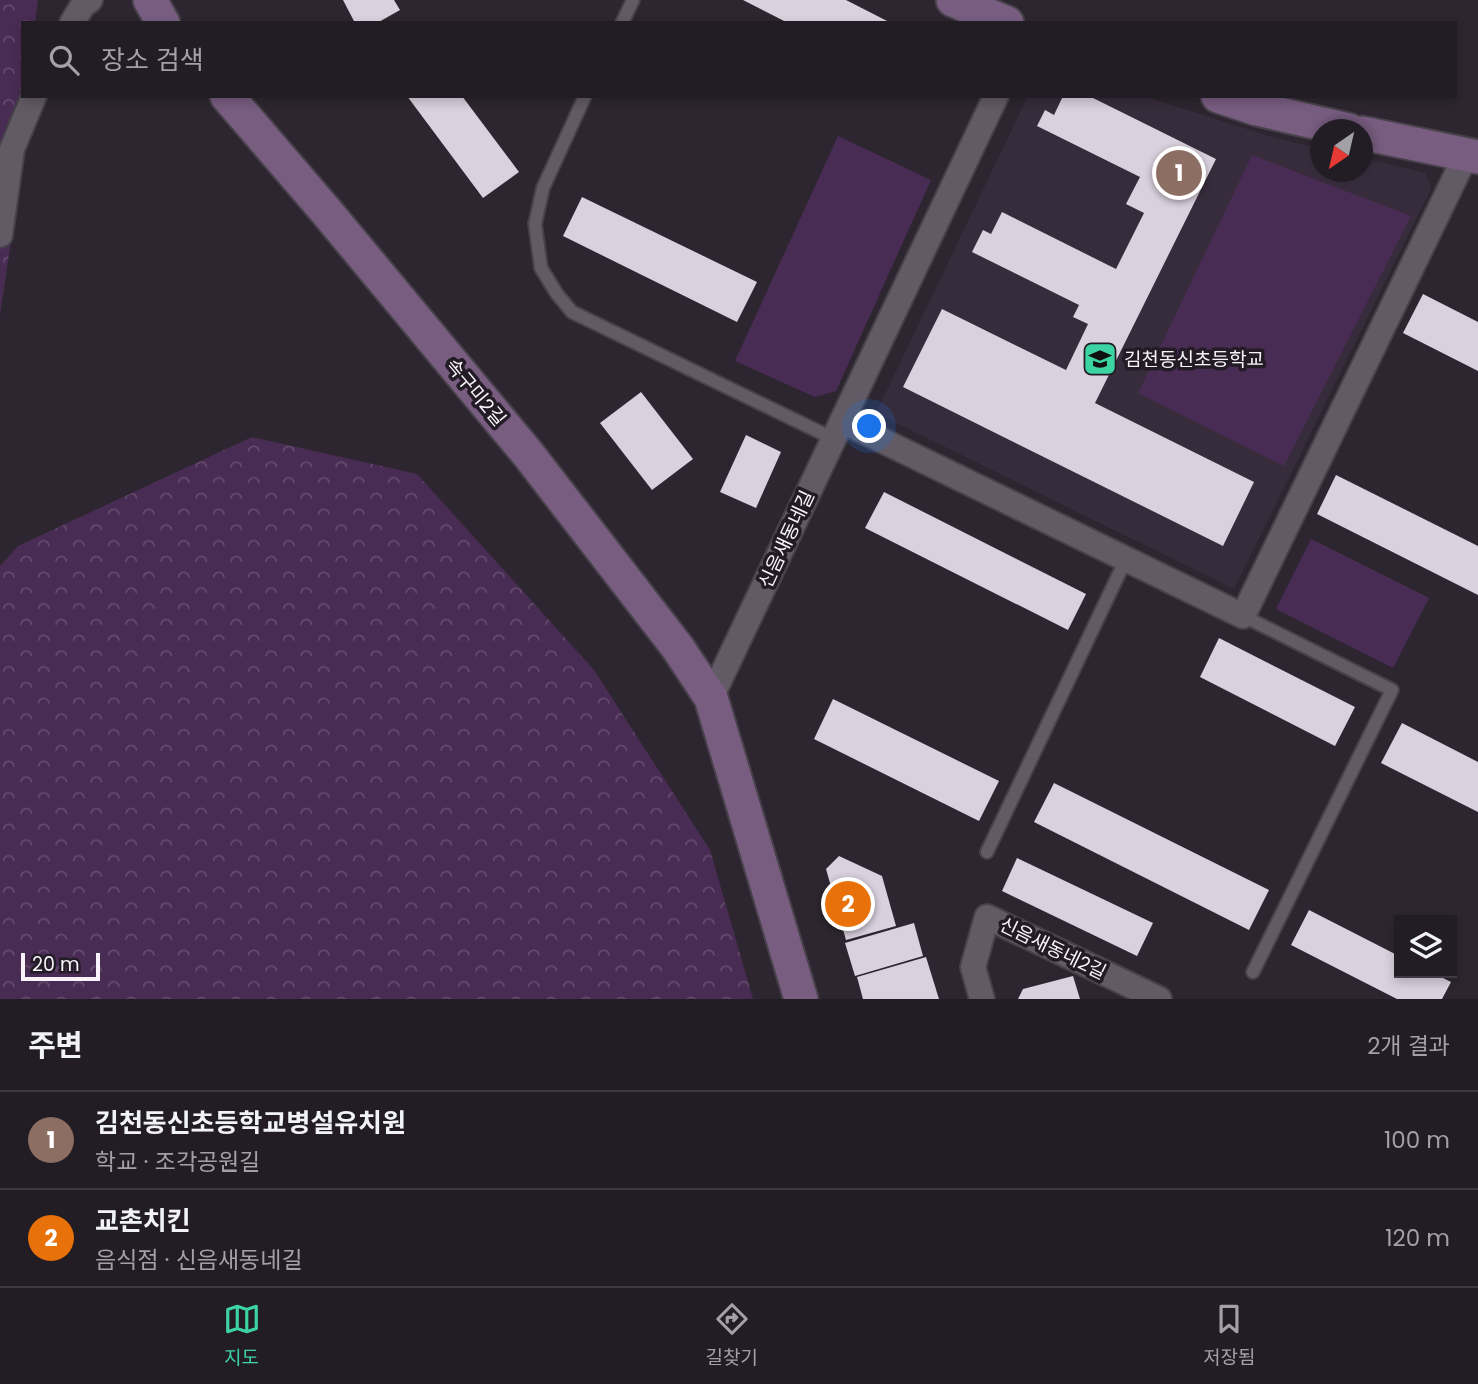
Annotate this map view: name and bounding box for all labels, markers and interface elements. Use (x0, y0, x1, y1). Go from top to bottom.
search box (21, 21, 1457, 98)
icon: search (45, 41, 83, 79)
text: 장소 검색 (101, 42, 204, 78)
north arrow (1310, 119, 1373, 182)
pin: 1 (1156, 147, 1202, 199)
school or university icon: 김천동신초등학교 (1081, 340, 1119, 378)
place label: 김천동신초등학교 (1124, 346, 1264, 373)
street label: 속구미2길 (439, 353, 512, 432)
your location (852, 409, 886, 443)
street label: 신음새동네길 (752, 486, 821, 592)
pin: 2 (825, 878, 871, 930)
street label: 신음새동네2길 (995, 911, 1111, 986)
map controls (1394, 915, 1457, 978)
button: layers (1394, 915, 1457, 978)
scale bar (21, 950, 100, 982)
text: 20 m (32, 951, 80, 978)
text: 주변 (28, 1024, 83, 1067)
text: 2개 결과 (1367, 1030, 1450, 1062)
text: 김천동신초등학교병설유치원 (95, 1105, 406, 1141)
text: 1 (47, 1124, 55, 1156)
text: 100 m (1384, 1124, 1450, 1156)
text: 학교 · 조각공원길 (95, 1146, 260, 1178)
text: 교촌치킨 (95, 1203, 191, 1239)
text: 2 (44, 1222, 58, 1254)
text: 120 m (1385, 1222, 1450, 1254)
text: 음식점 · 신음새동네길 (95, 1244, 303, 1276)
tab: 지도 (223, 1300, 261, 1372)
tab: 길찾기 (706, 1300, 758, 1372)
tab: 저장됨 (1203, 1300, 1255, 1372)

